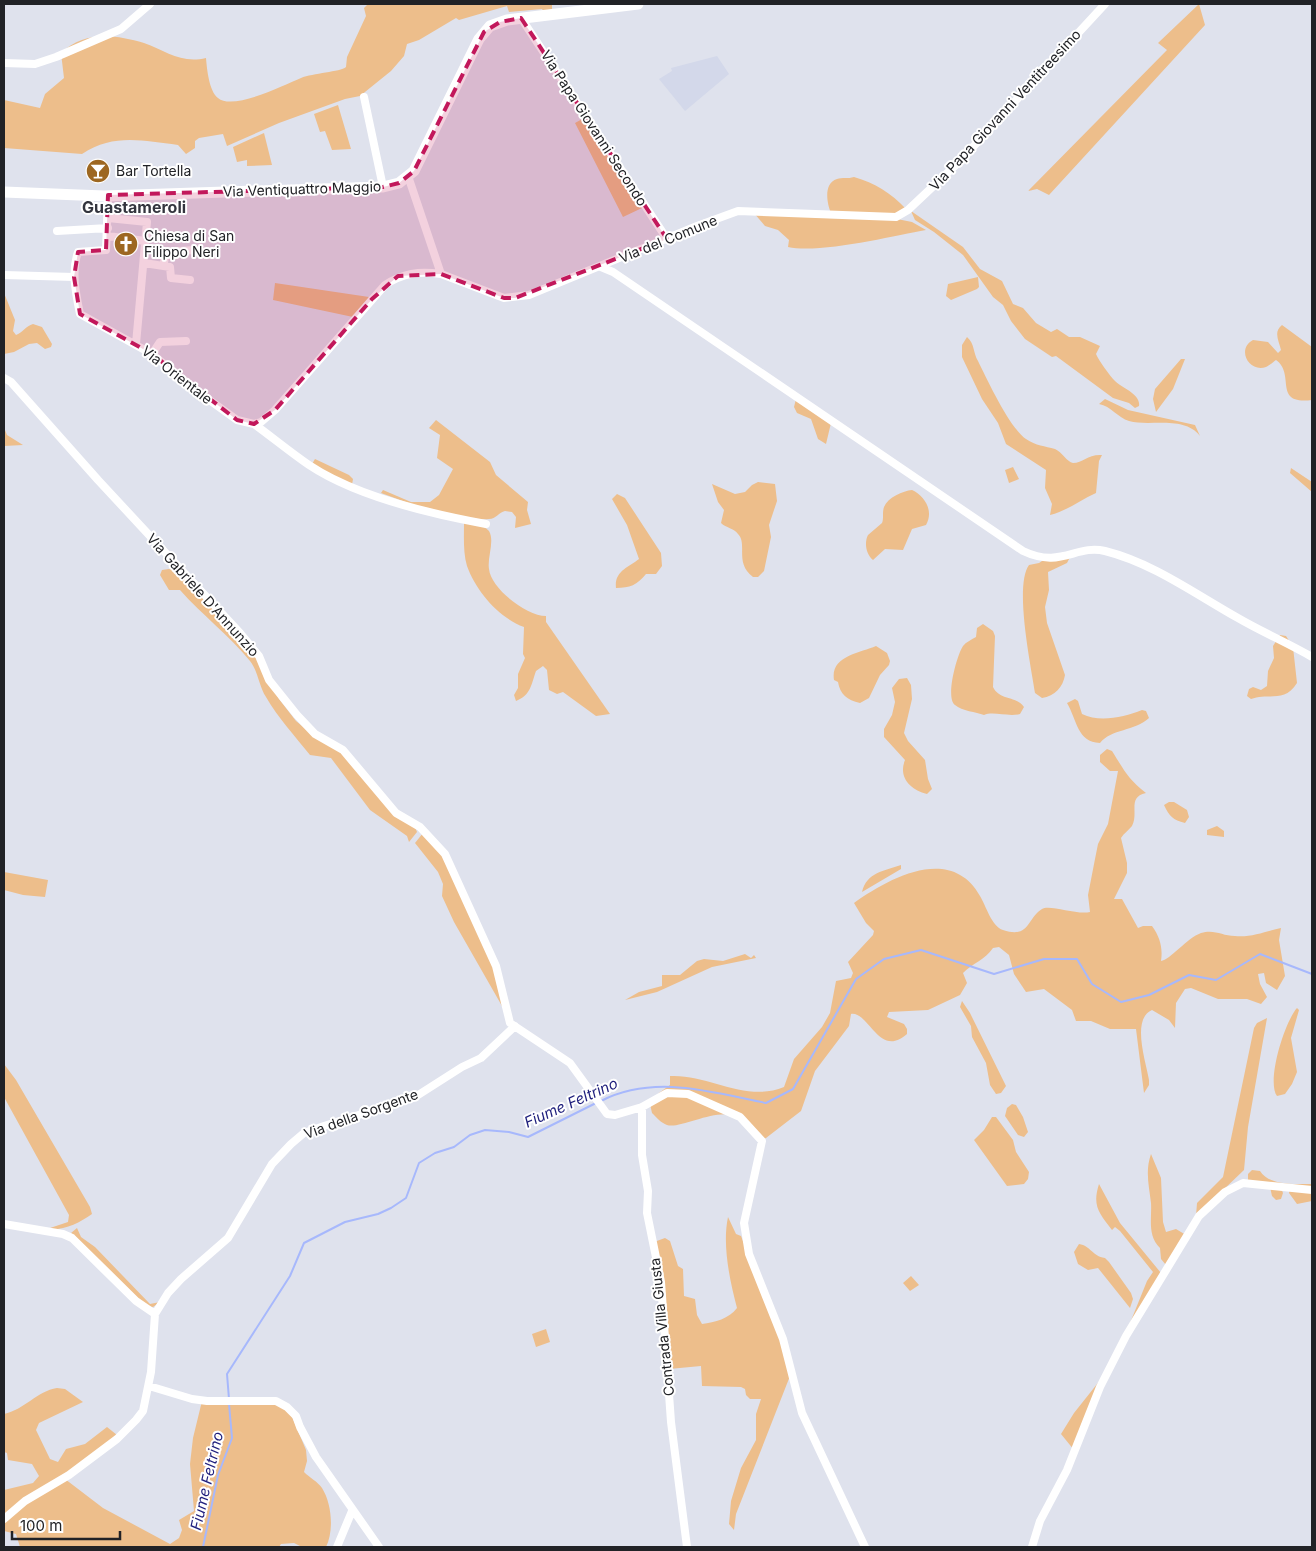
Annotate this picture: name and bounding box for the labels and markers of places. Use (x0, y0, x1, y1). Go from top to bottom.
bar icon: Bar Tortella (85, 158, 111, 184)
place label: Bar Tortella (116, 162, 191, 179)
place label: Chiesa di San Filippo Neri (144, 227, 234, 260)
church icon: Chiesa di San Filippo Neri (113, 231, 139, 257)

